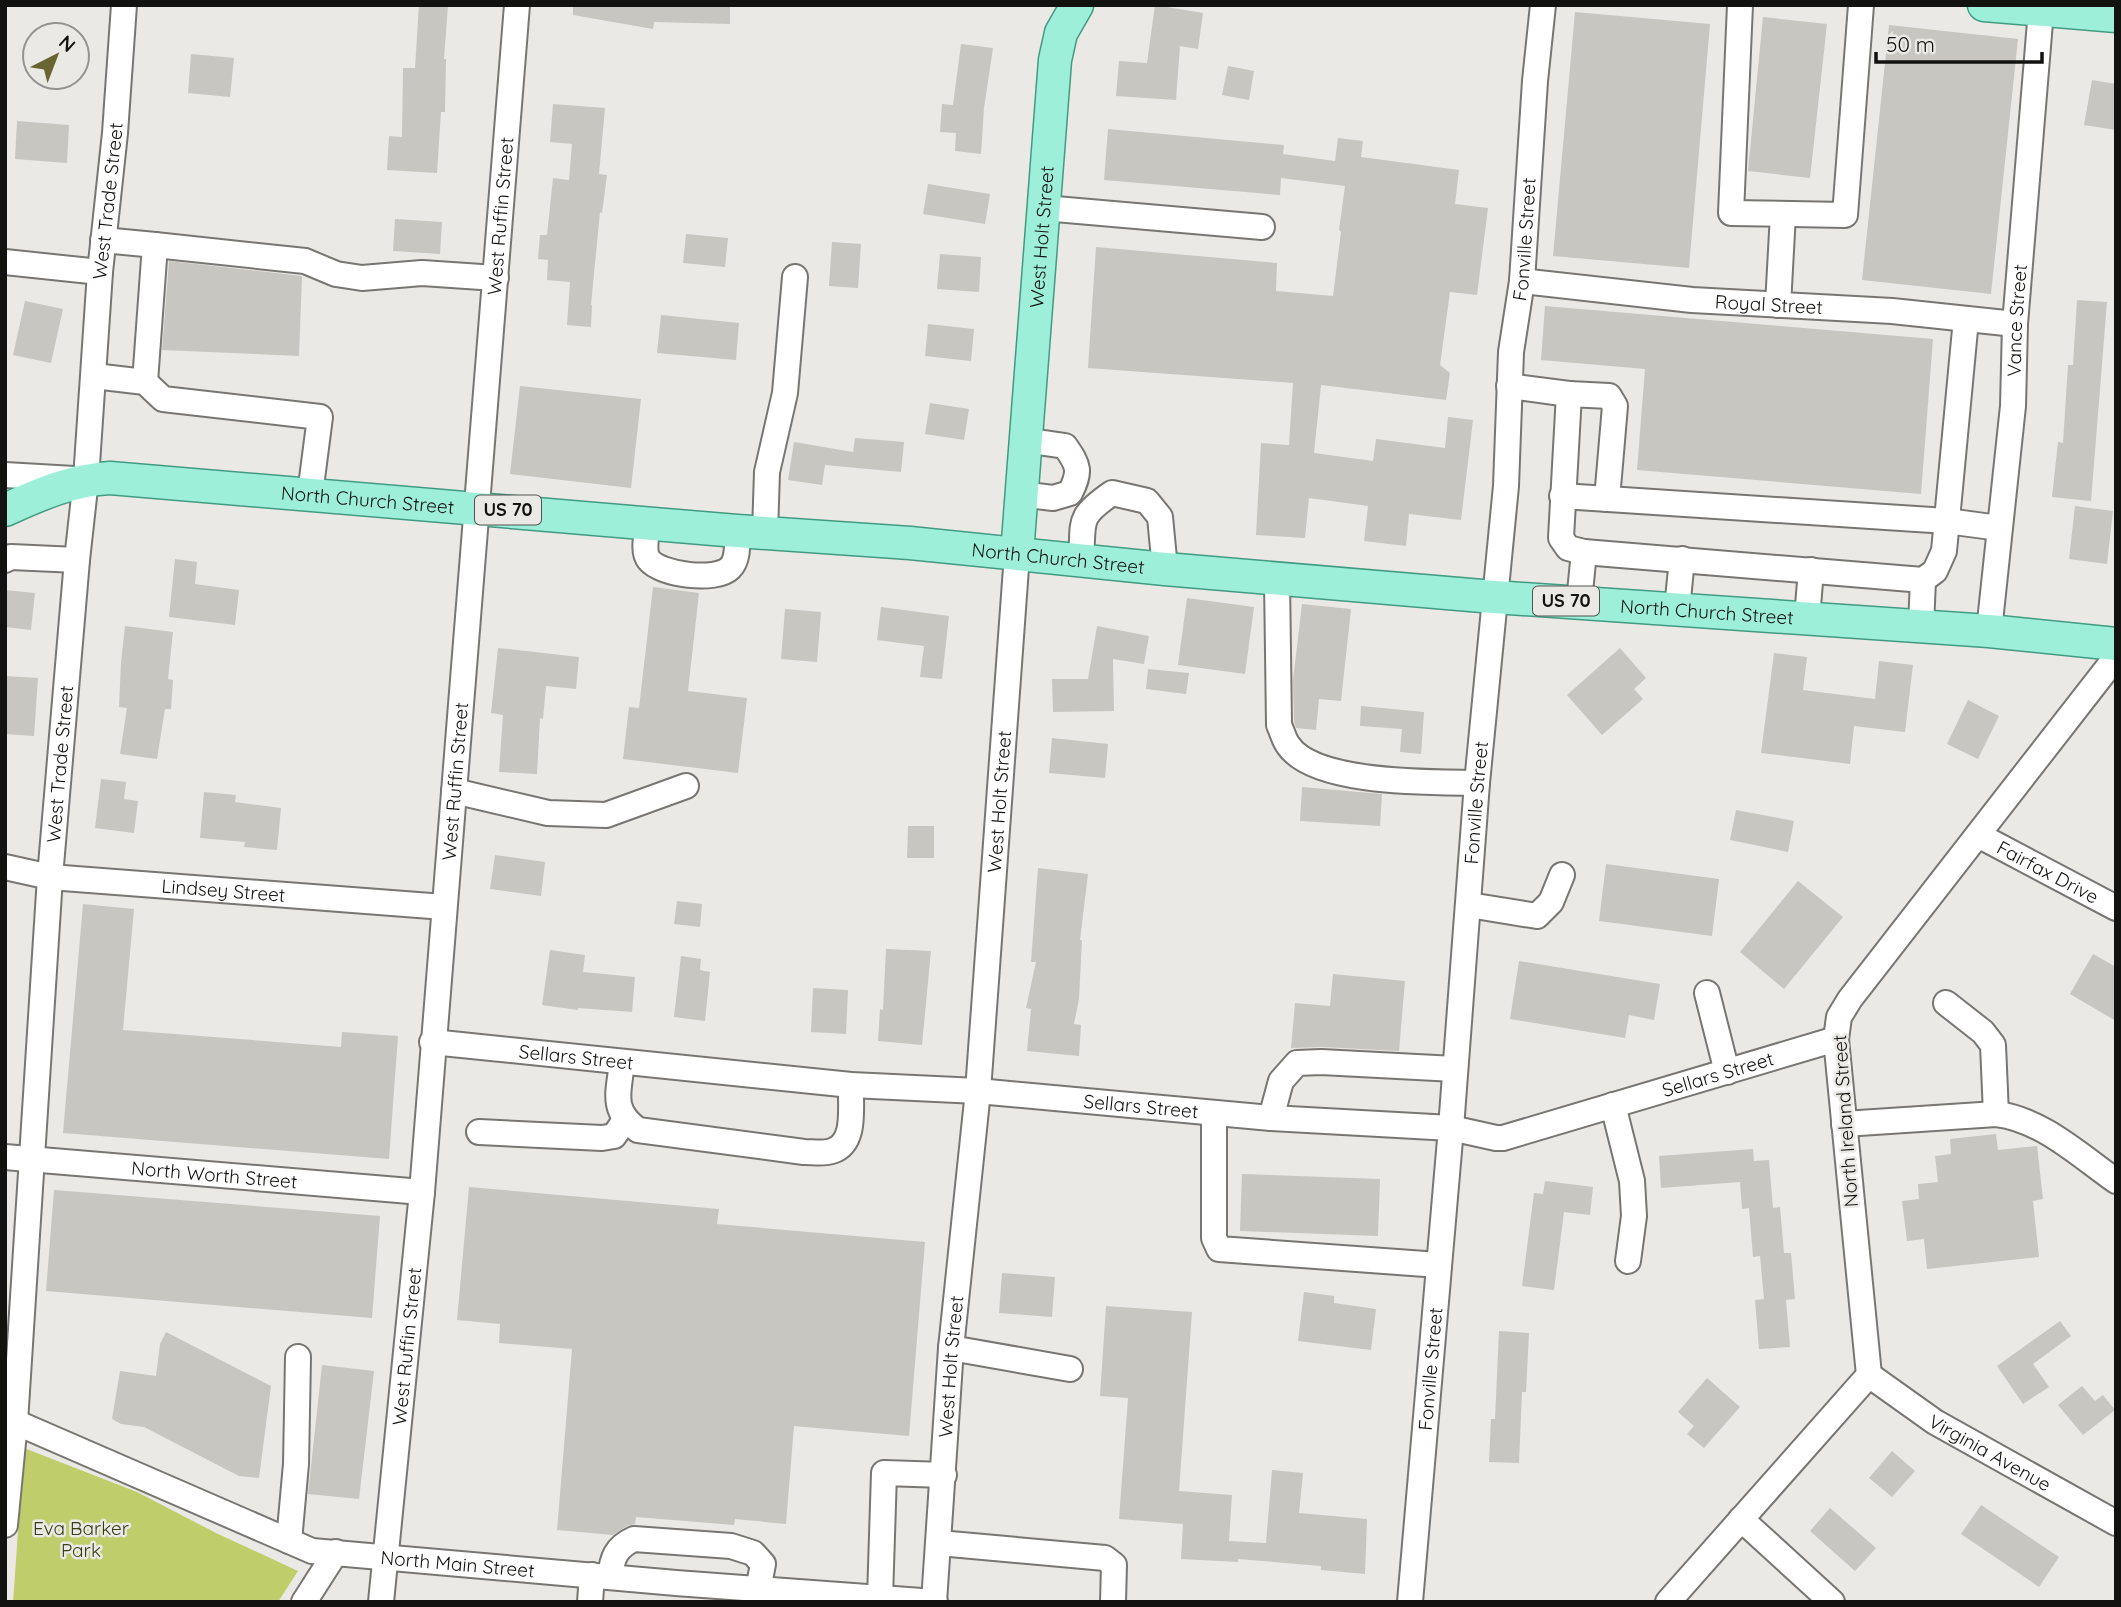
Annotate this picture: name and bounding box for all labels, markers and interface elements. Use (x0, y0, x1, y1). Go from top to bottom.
north arrow (21, 21, 91, 91)
scale bar (1876, 21, 2042, 65)
text: N (54, 30, 81, 57)
text: 50 m (1886, 31, 1935, 57)
street label: West Trade Street (87, 122, 128, 281)
street label: West Ruffin Street (482, 136, 518, 296)
street label: West Holt Street (1024, 165, 1059, 309)
street label: Fonville Street (1507, 177, 1541, 302)
street label: Vance Street (2002, 263, 2032, 377)
street label: Royal Street (1714, 289, 1823, 319)
street label: North Church Street (280, 480, 455, 519)
road number: US 70 (475, 496, 541, 524)
street label: North Church Street (970, 537, 1146, 579)
road number: US 70 (1533, 586, 1599, 616)
street label: North Church Street (1619, 594, 1794, 630)
street label: West Trade Street (41, 684, 78, 844)
street label: West Ruffin Street (437, 701, 473, 861)
street label: West Holt Street (982, 730, 1016, 874)
street label: Fonville Street (1459, 740, 1493, 865)
street label: Fairfax Drive (1993, 835, 2103, 909)
street label: Lindsey Street (161, 874, 286, 907)
street label: North Ireland Street (1827, 1034, 1863, 1208)
street label: Sellars Street (518, 1039, 635, 1075)
street label: Sellars Street (1659, 1046, 1776, 1102)
street label: Sellars Street (1083, 1089, 1199, 1123)
street label: North Worth Street (130, 1156, 298, 1193)
street label: West Ruffin Street (387, 1266, 426, 1426)
street label: West Holt Street (933, 1294, 968, 1438)
street label: Fonville Street (1413, 1306, 1447, 1431)
street label: Virginia Avenue (1925, 1409, 2055, 1496)
park label: Eva Barker Park (33, 1516, 130, 1562)
street label: North Main Street (380, 1545, 536, 1583)

